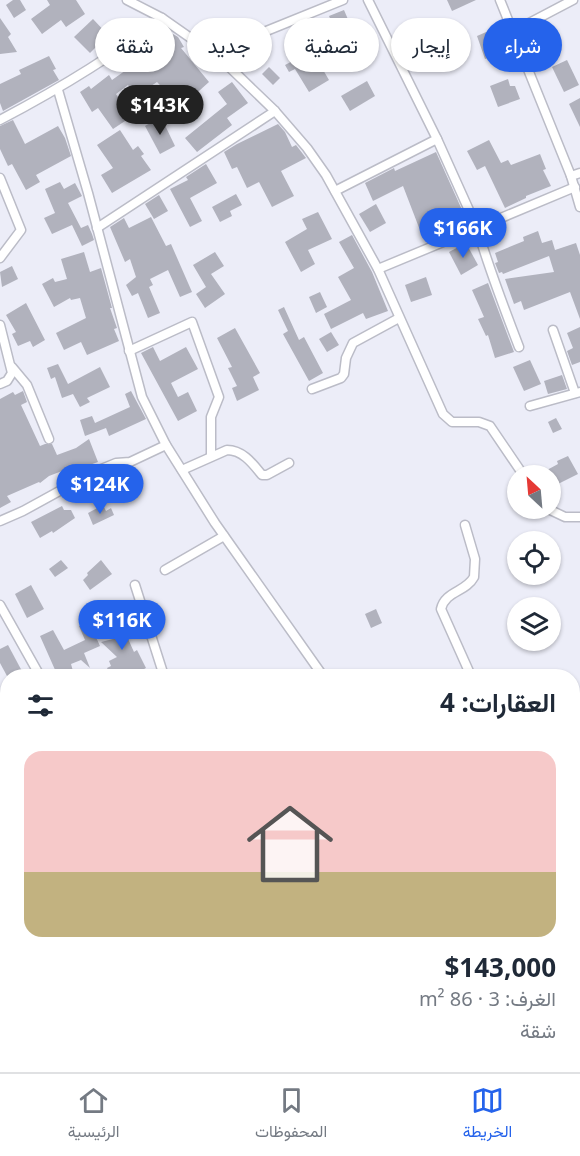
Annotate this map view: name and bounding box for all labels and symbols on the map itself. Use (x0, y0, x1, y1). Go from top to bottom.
pin: $143K (118, 85, 202, 136)
pin: $166K (421, 208, 505, 259)
pin: $124K (58, 464, 142, 515)
north arrow (507, 465, 561, 519)
pin: $116K (80, 600, 164, 651)

